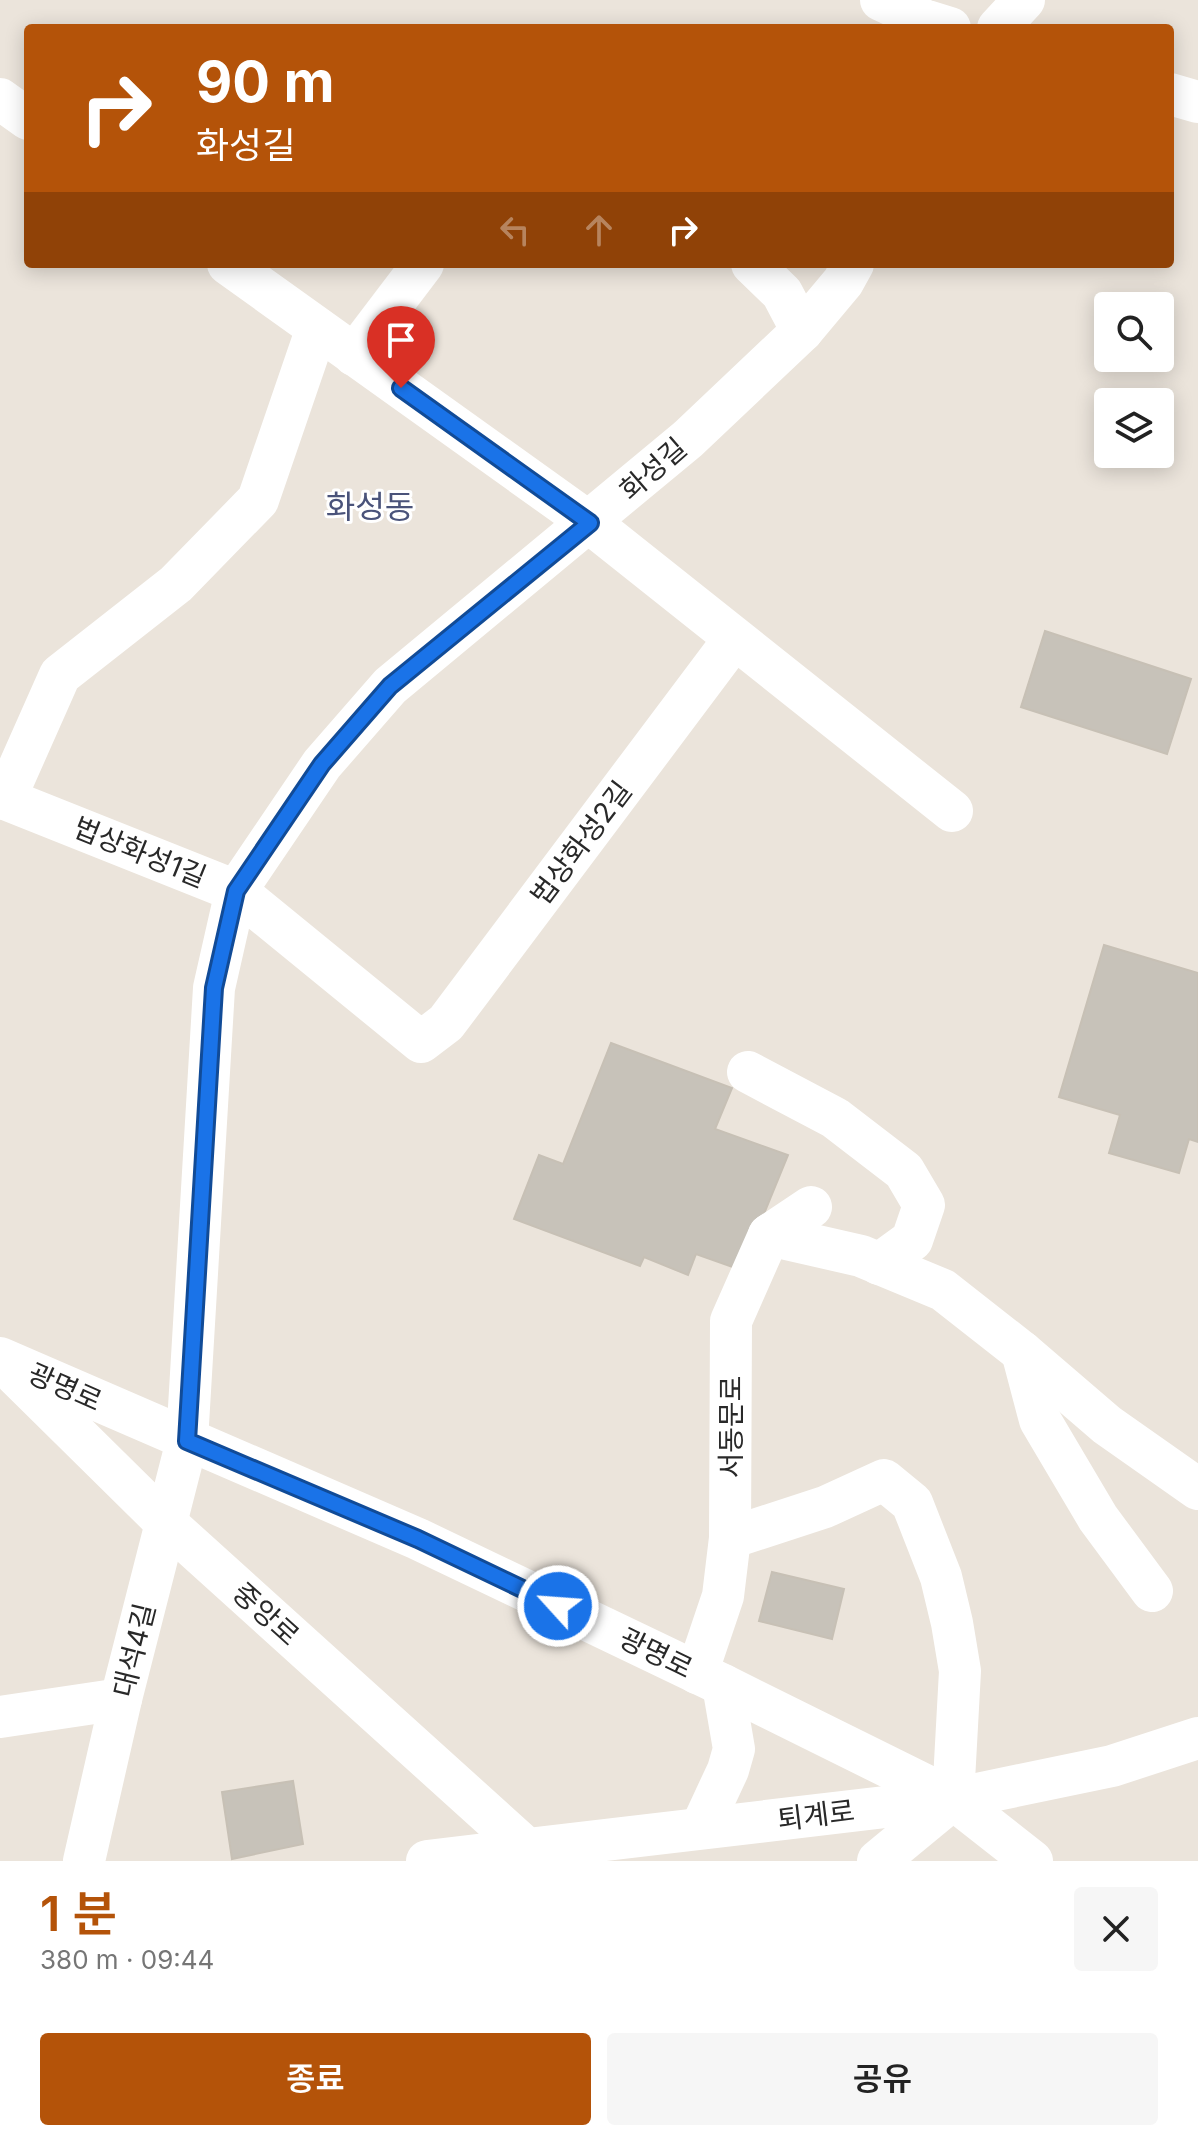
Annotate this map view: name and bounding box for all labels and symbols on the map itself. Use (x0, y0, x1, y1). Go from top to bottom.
pin (367, 306, 435, 388)
street label: 화성길 (613, 431, 693, 507)
district label: 화성동 (326, 487, 414, 526)
street label: 법상화성2길 (524, 775, 638, 911)
street label: 법상화성1길 (69, 810, 211, 894)
street label: 광명로 (23, 1356, 107, 1418)
street label: 서동문로 (714, 1375, 748, 1479)
position arrow (516, 1564, 600, 1648)
street label: 중앙로 (226, 1576, 306, 1652)
street label: 대석4길 (106, 1600, 162, 1700)
street label: 광명로 (614, 1621, 698, 1685)
street label: 퇴계로 (776, 1793, 856, 1837)

